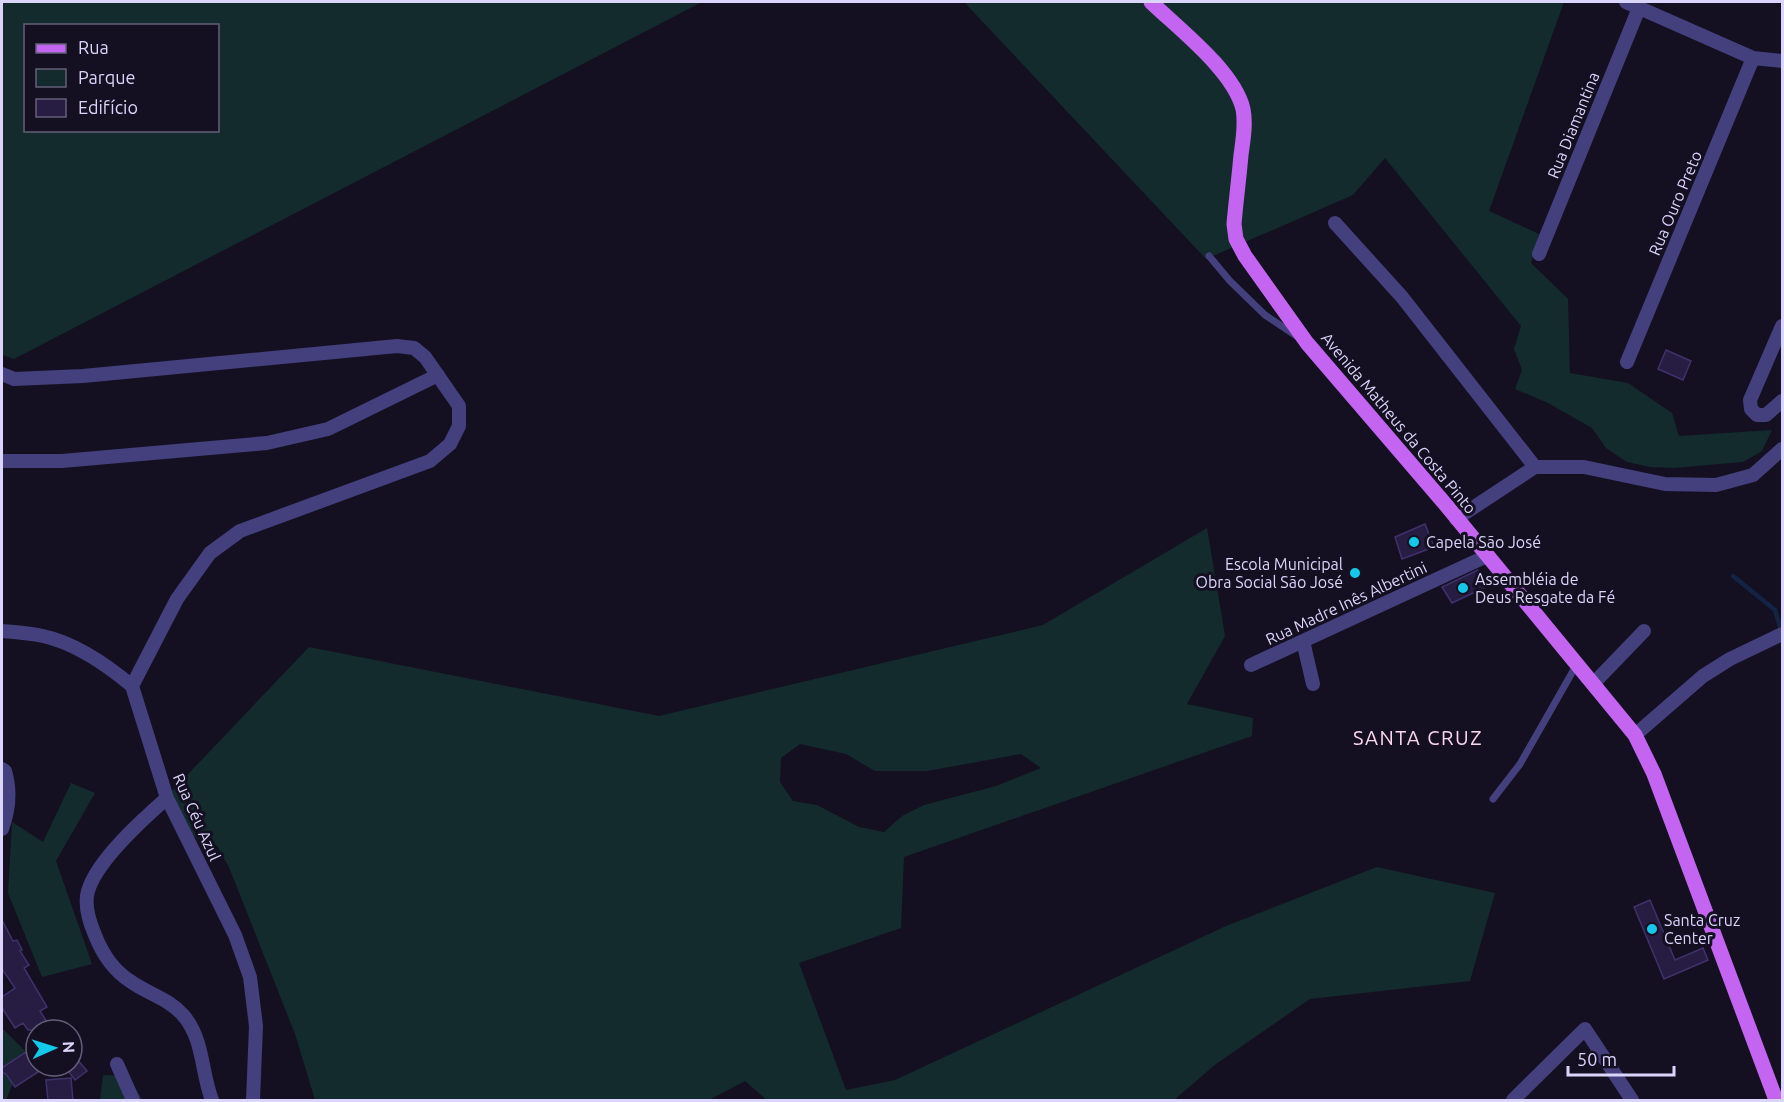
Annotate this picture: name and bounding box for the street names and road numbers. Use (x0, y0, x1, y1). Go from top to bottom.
street label: Rua Diamantina (1543, 69, 1603, 181)
street label: Rua Ouro Preto (1645, 148, 1705, 258)
street label: Avenida Matheus da Costa Pinto (1318, 329, 1480, 517)
street label: Rua Madre Inês Albertini (1263, 558, 1429, 648)
street label: Rua Céu Azul (170, 771, 224, 863)

